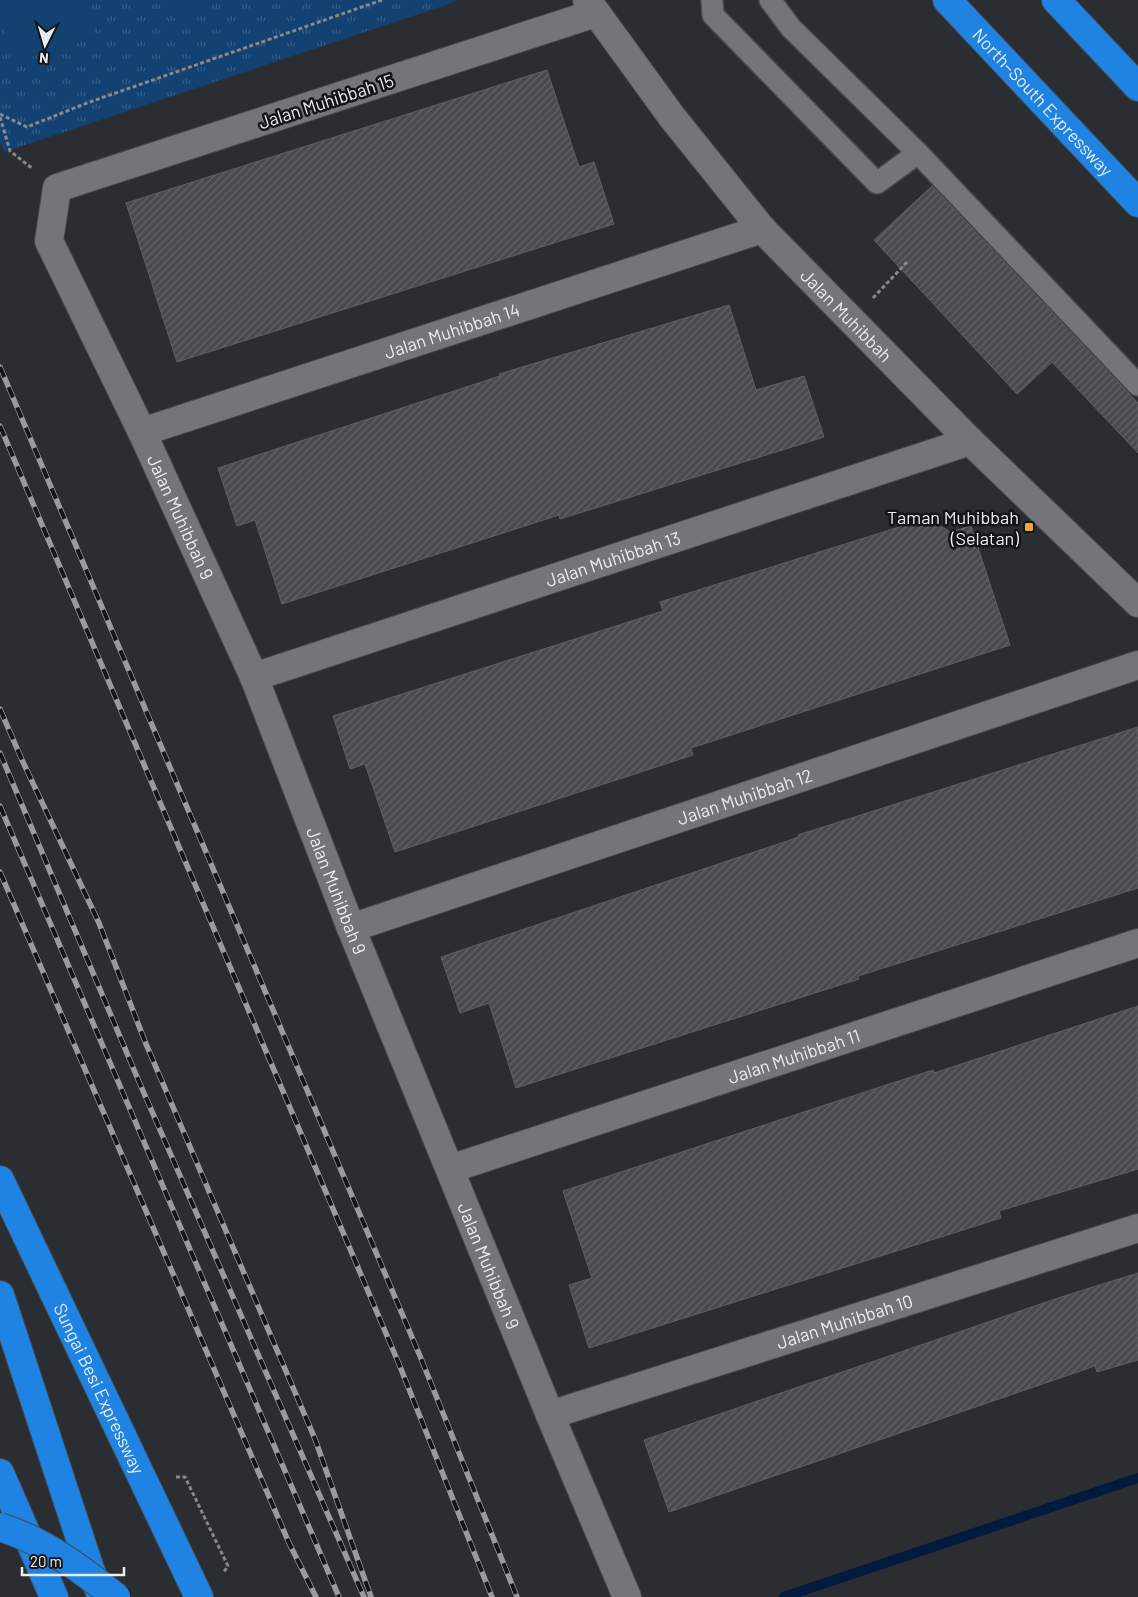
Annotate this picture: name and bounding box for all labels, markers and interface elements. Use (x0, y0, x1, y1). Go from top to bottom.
north arrow (20, 20, 70, 70)
street label: North–South Expressway (968, 23, 1118, 181)
text: N (38, 50, 49, 67)
street label: Jalan Muhibbah 15 (256, 69, 396, 133)
street label: Jalan Muhibbah (796, 264, 897, 366)
street label: Jalan Muhibbah 14 (381, 298, 522, 363)
street label: Jalan Muhibbah 9 (143, 451, 219, 583)
place label: Taman Muhibbah (Selatan) (887, 506, 1019, 549)
marker: Taman Muhibbah (Selatan) (1023, 521, 1035, 533)
street label: Jalan Muhibbah 13 (543, 526, 683, 591)
street label: Jalan Muhibbah 12 (674, 764, 815, 829)
street label: Jalan Muhibbah 9 (302, 824, 371, 957)
street label: Jalan Muhibbah 11 (725, 1024, 863, 1088)
street label: Jalan Muhibbah 9 (453, 1199, 525, 1332)
street label: Jalan Muhibbah 10 (774, 1289, 915, 1353)
street label: Sungai Besi Expressway (49, 1300, 150, 1477)
scale bar (22, 1544, 125, 1576)
text: 20 m (30, 1552, 62, 1570)

